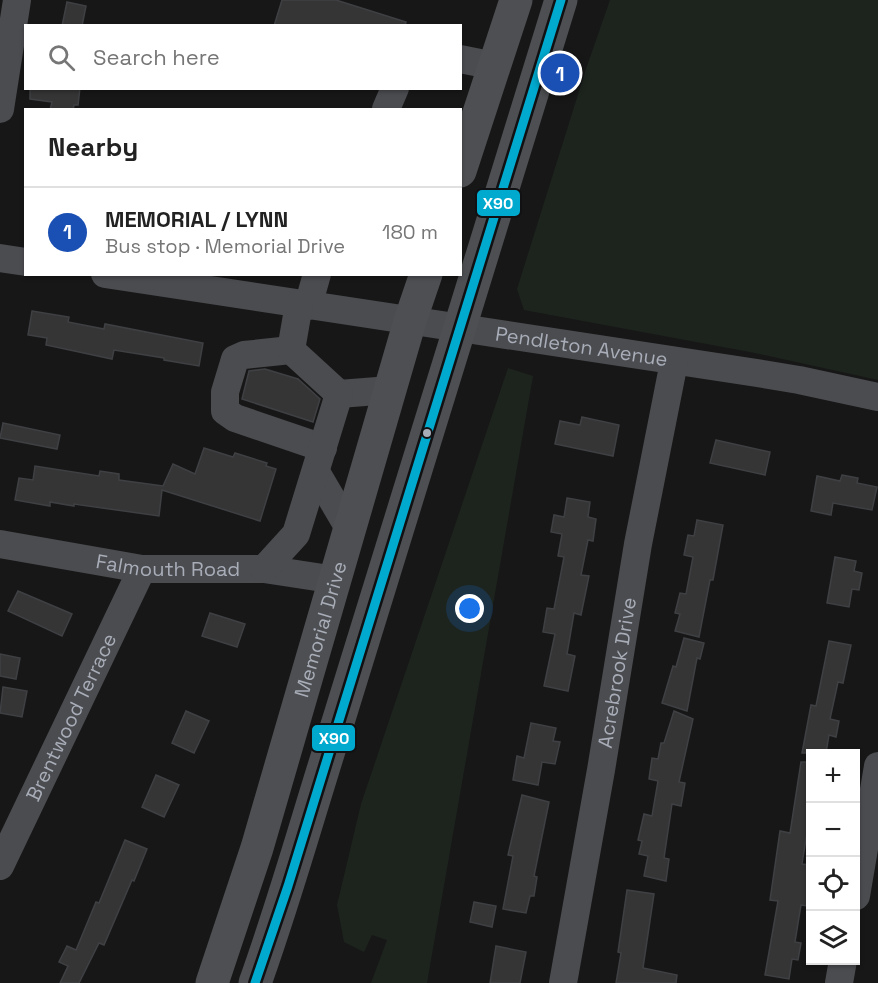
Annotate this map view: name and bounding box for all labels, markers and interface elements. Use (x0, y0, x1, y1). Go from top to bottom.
search box (24, 24, 462, 90)
icon: search (45, 41, 78, 74)
text: Search here (93, 43, 220, 71)
pin: 1 (540, 50, 580, 96)
text: Nearby (48, 130, 138, 164)
line badge: X90 (476, 189, 521, 217)
text: X90 (483, 193, 513, 214)
text: MEMORIAL / LYNN (105, 205, 288, 233)
text: 1 (63, 219, 72, 245)
text: 180 m (382, 219, 438, 245)
text: Bus stop · Memorial Drive (105, 233, 345, 259)
street label: Pendleton Avenue (494, 320, 670, 372)
unlabelled marker (421, 427, 433, 439)
street label: Falmouth Road (94, 548, 240, 582)
street label: Memorial Drive (288, 558, 353, 701)
your location (455, 594, 484, 623)
street label: Acrebrook Drive (592, 595, 642, 750)
street label: Brentwood Terrace (20, 629, 122, 805)
line badge: X90 (311, 724, 356, 752)
text: X90 (319, 728, 349, 749)
map controls (806, 749, 860, 965)
button: + (806, 749, 860, 803)
button: − (806, 803, 860, 857)
button: locate (806, 857, 860, 911)
button: layers (806, 911, 860, 965)

